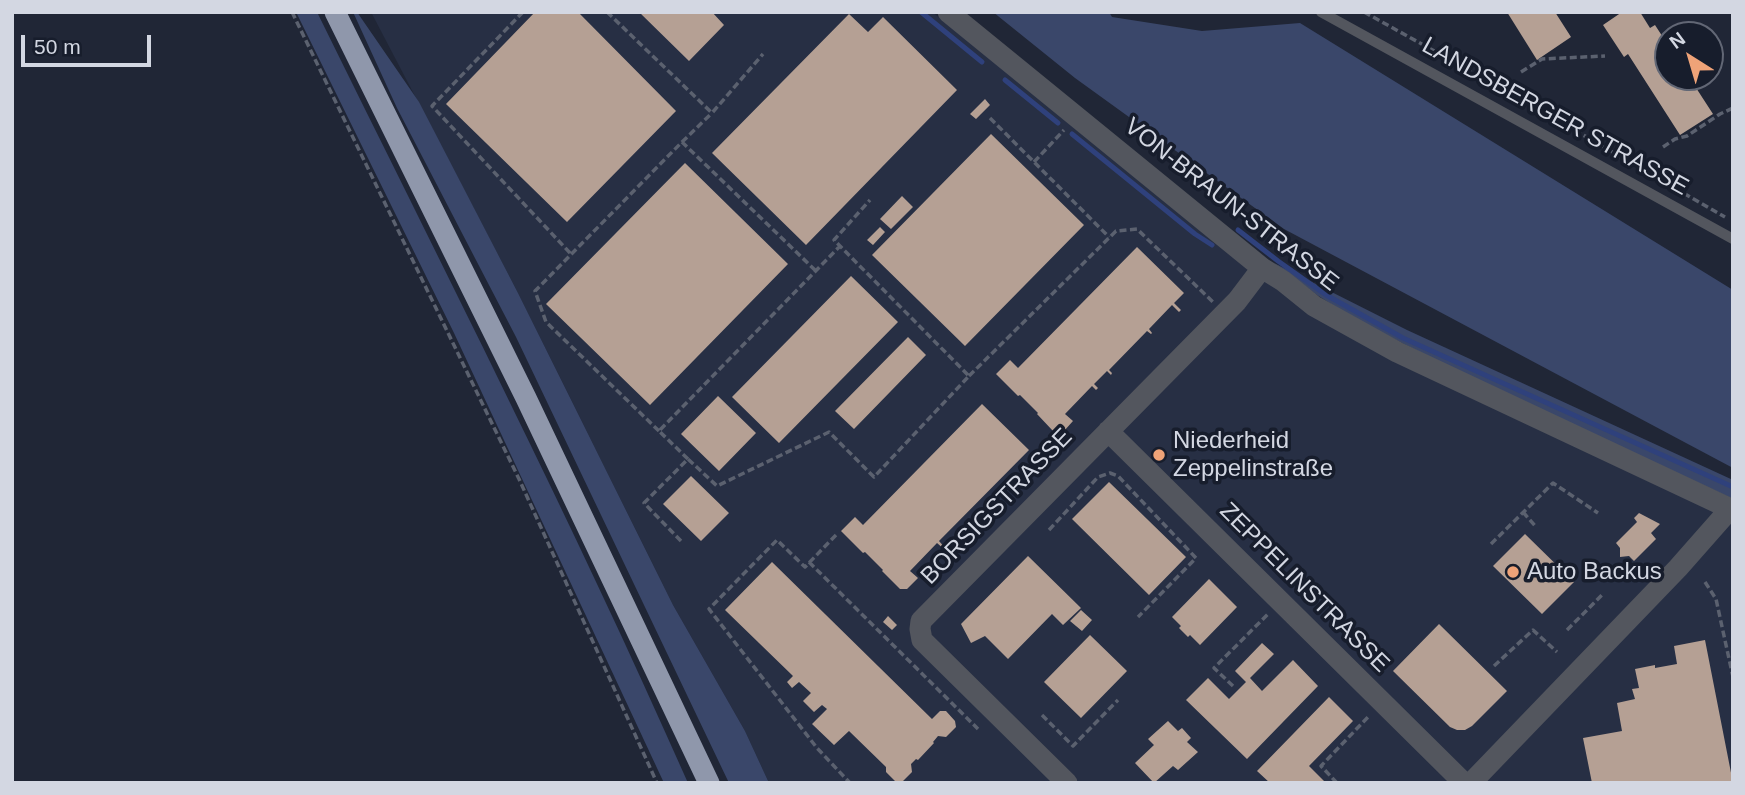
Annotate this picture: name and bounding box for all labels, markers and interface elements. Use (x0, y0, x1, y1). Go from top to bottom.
scale bar (24, 21, 154, 65)
north arrow (1654, 21, 1724, 91)
street label: LANDSBERGER STRASSE (1417, 32, 1693, 202)
text: 50 m (34, 35, 81, 58)
street label: VON-BRAUN-STRASSE (1118, 112, 1344, 298)
street label: BORSIGSTRASSE (915, 423, 1079, 591)
place label: Niederheid Zeppelinstraße (1173, 427, 1333, 483)
marker: Niederheid Zeppelinstraße (1151, 447, 1167, 463)
street label: ZEPPELINSTRASSE (1213, 497, 1395, 679)
place label: Auto Backus (1527, 558, 1662, 586)
marker: Auto Backus (1505, 564, 1521, 580)

